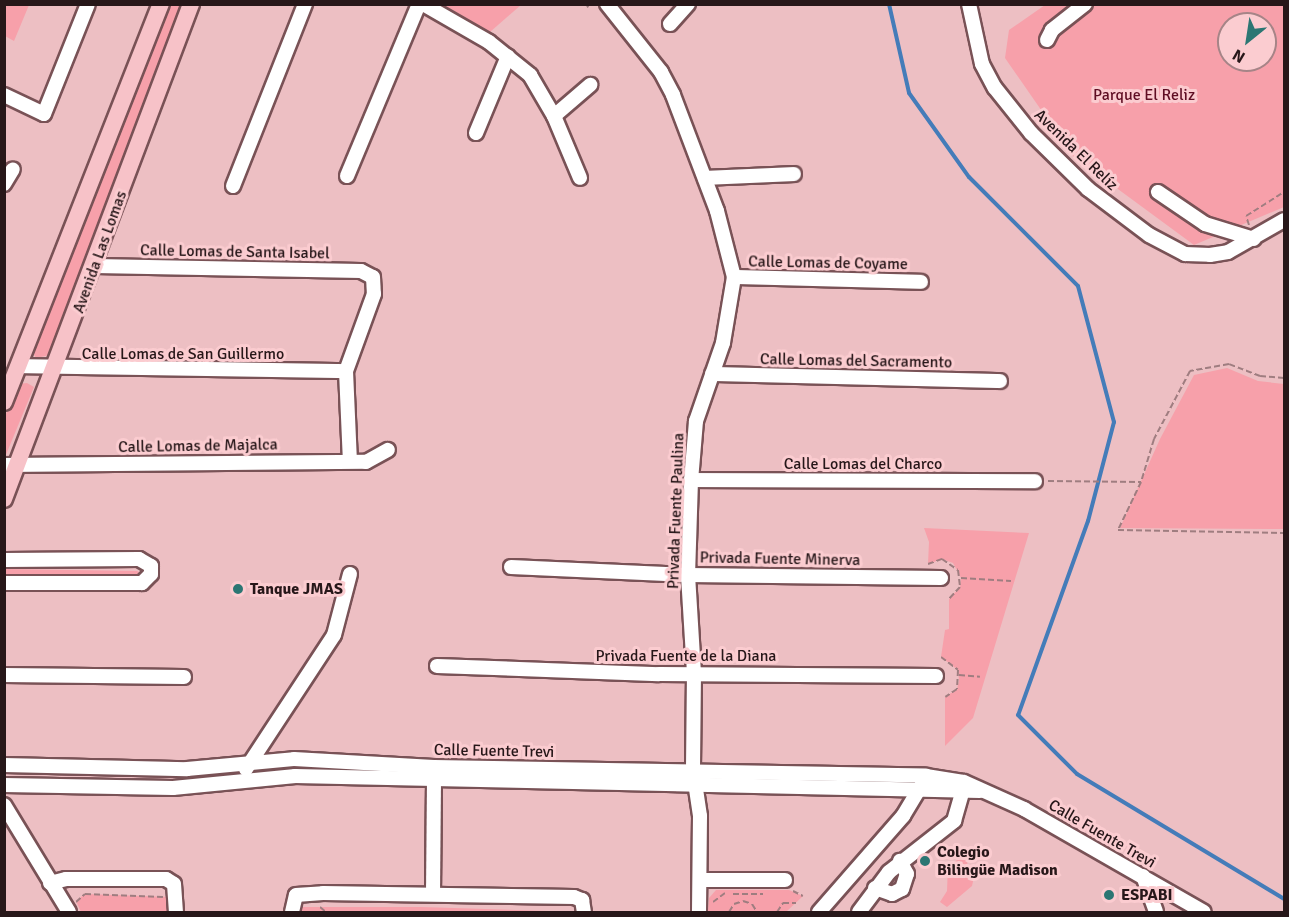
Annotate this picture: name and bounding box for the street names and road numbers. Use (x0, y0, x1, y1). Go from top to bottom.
street label: Avenida El Relíz (1030, 105, 1122, 195)
street label: Avenida Las Lomas (69, 188, 131, 316)
street label: Calle Lomas de Santa Isabel (140, 241, 330, 263)
street label: Calle Lomas de Coyame (748, 252, 908, 274)
street label: Calle Lomas de San Guillermo (82, 344, 284, 364)
street label: Calle Lomas del Sacramento (760, 350, 952, 372)
street label: Privada Fuente Paulina (664, 433, 688, 589)
street label: Calle Lomas de Majalca (118, 435, 278, 457)
street label: Calle Lomas del Charco (784, 454, 942, 474)
street label: Privada Fuente Minerva (700, 548, 860, 570)
street label: Privada Fuente de la Diana (596, 646, 776, 666)
street label: Calle Fuente Trevi (434, 740, 554, 762)
street label: Calle Fuente Trevi (1045, 796, 1159, 872)

